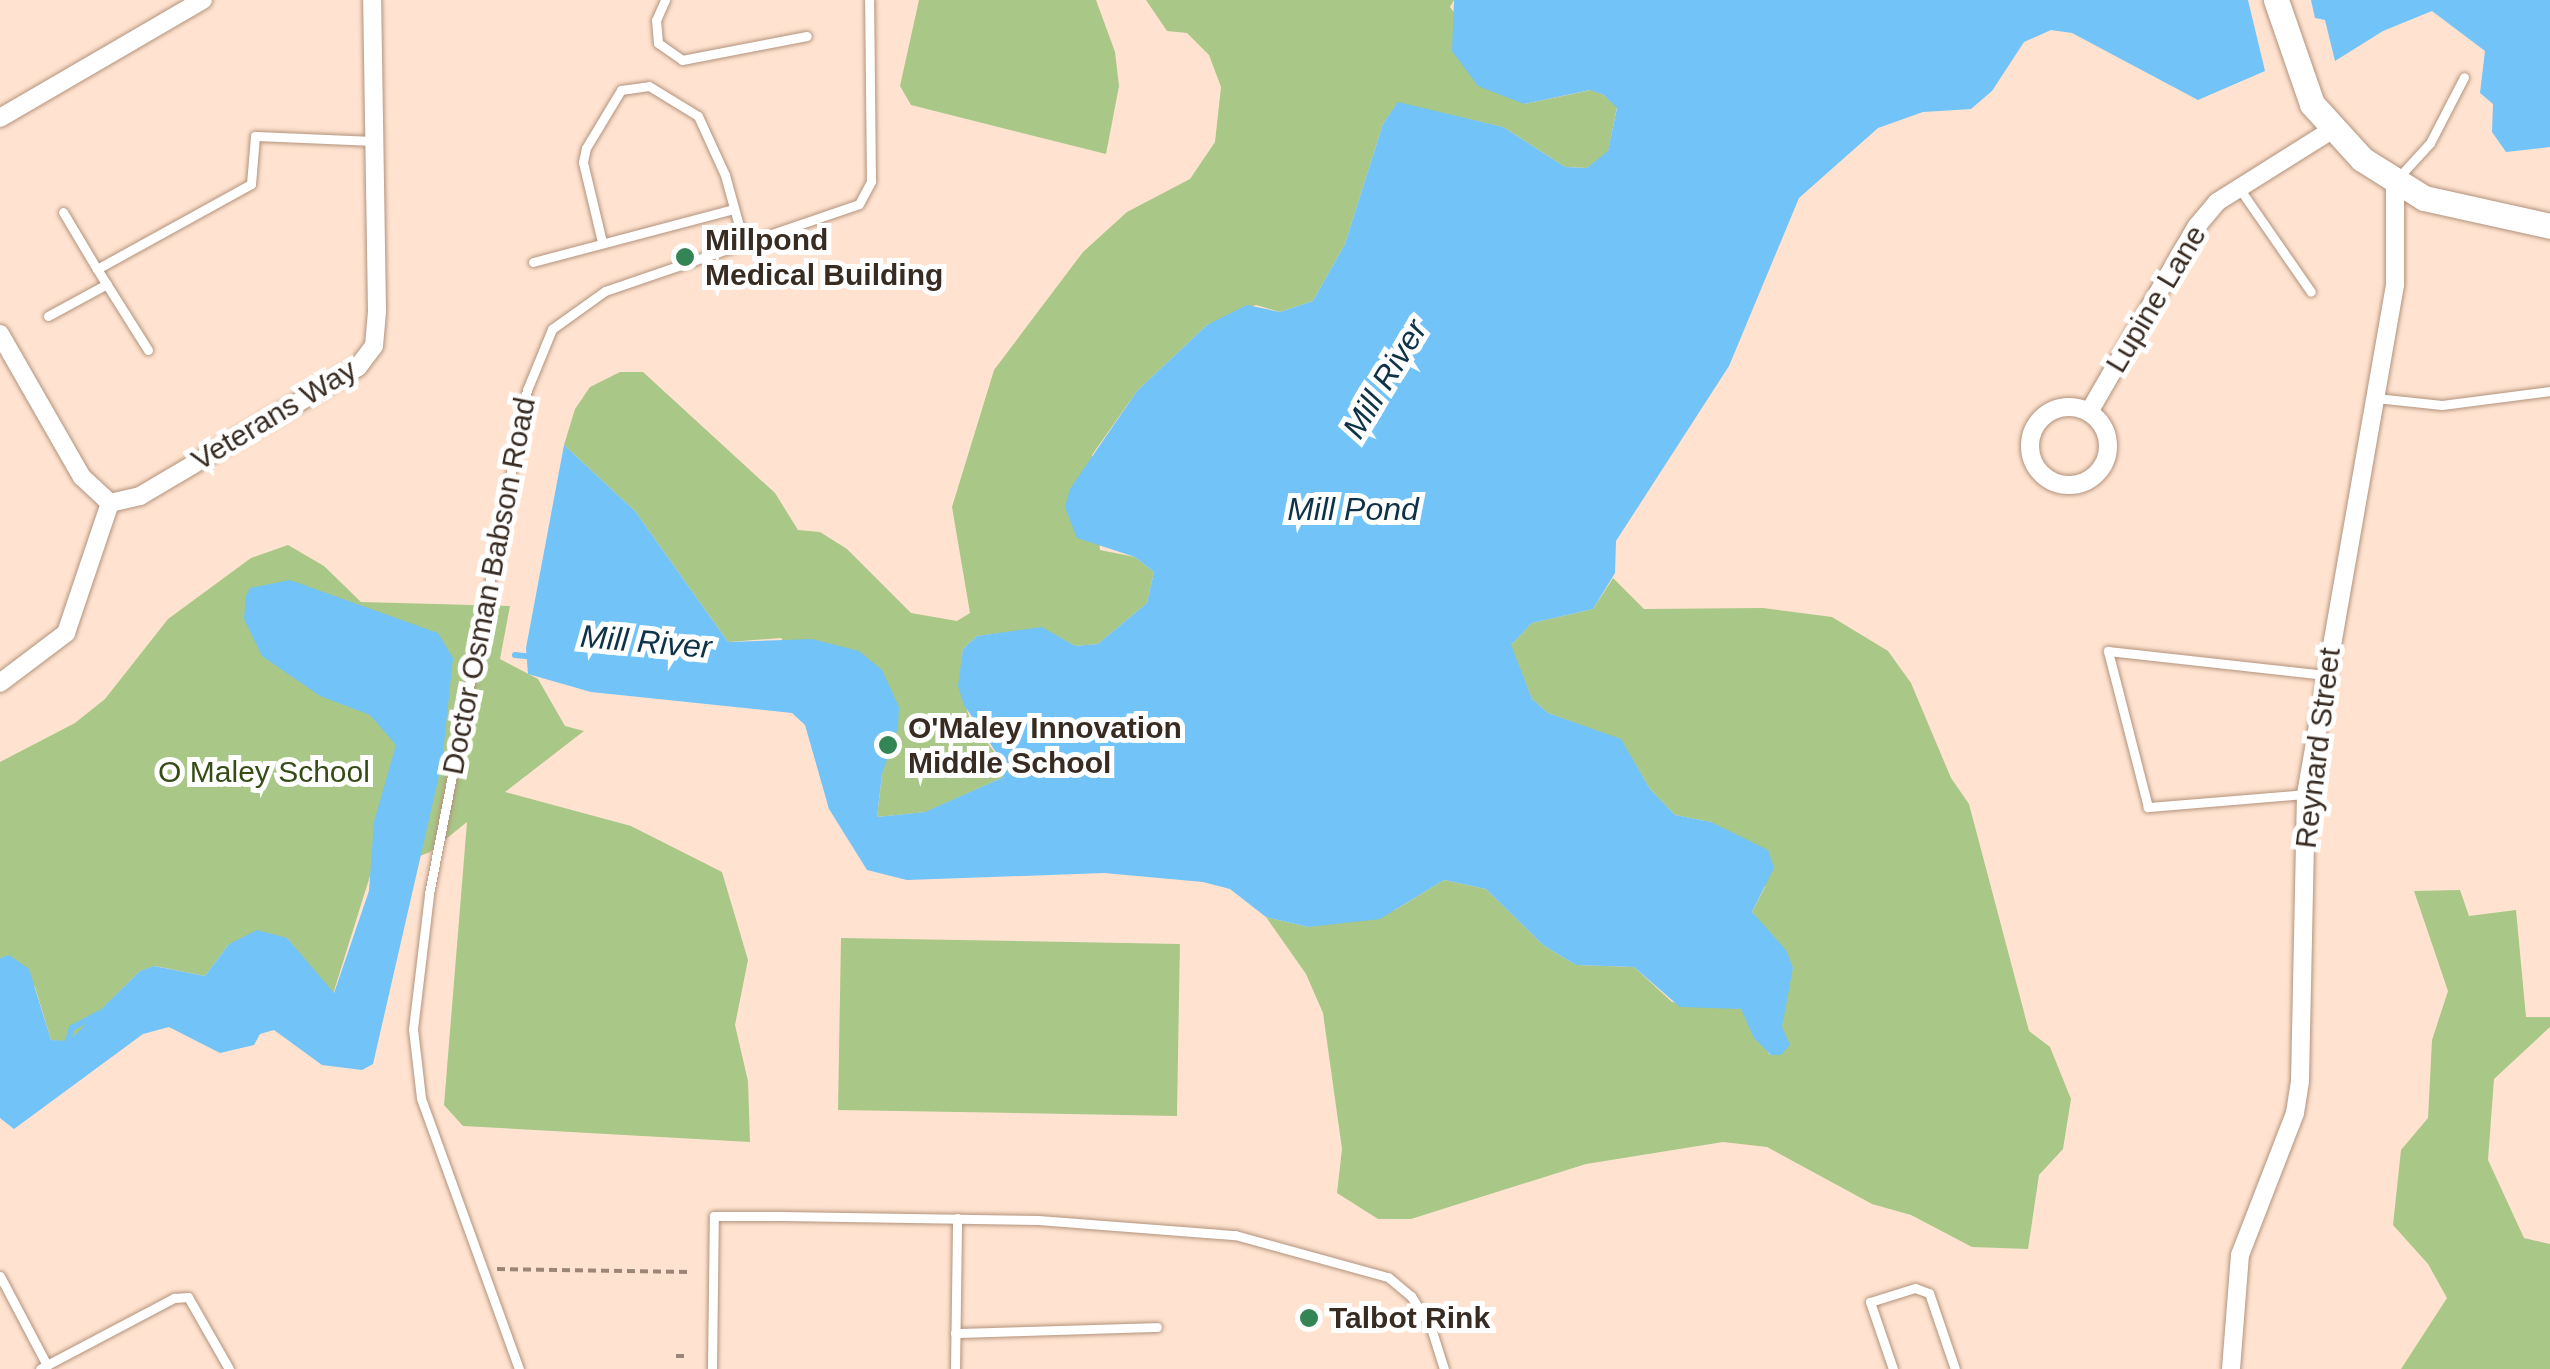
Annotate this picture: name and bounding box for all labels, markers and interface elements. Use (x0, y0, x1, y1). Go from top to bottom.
street label: Lupine Lane (2098, 219, 2214, 379)
place label: Millpond Medical Building (705, 222, 943, 292)
marker: Millpond Medical Building (674, 246, 696, 268)
water label: Mill River (1335, 313, 1435, 445)
street label: Veterans Way (185, 352, 363, 478)
street label: Doctor Osman Babson Road (435, 394, 543, 778)
water label: Mill Pond (1287, 490, 1419, 528)
water label: Mill River (579, 617, 713, 667)
street label: Reynard Street (2288, 646, 2348, 850)
place label: O'Maley Innovation Middle School (908, 710, 1182, 780)
marker: O'Maley Innovation Middle School (877, 734, 899, 756)
park label: O Maley School (158, 754, 370, 790)
place label: Talbot Rink (1329, 1300, 1490, 1336)
marker: Talbot Rink (1298, 1307, 1320, 1329)

